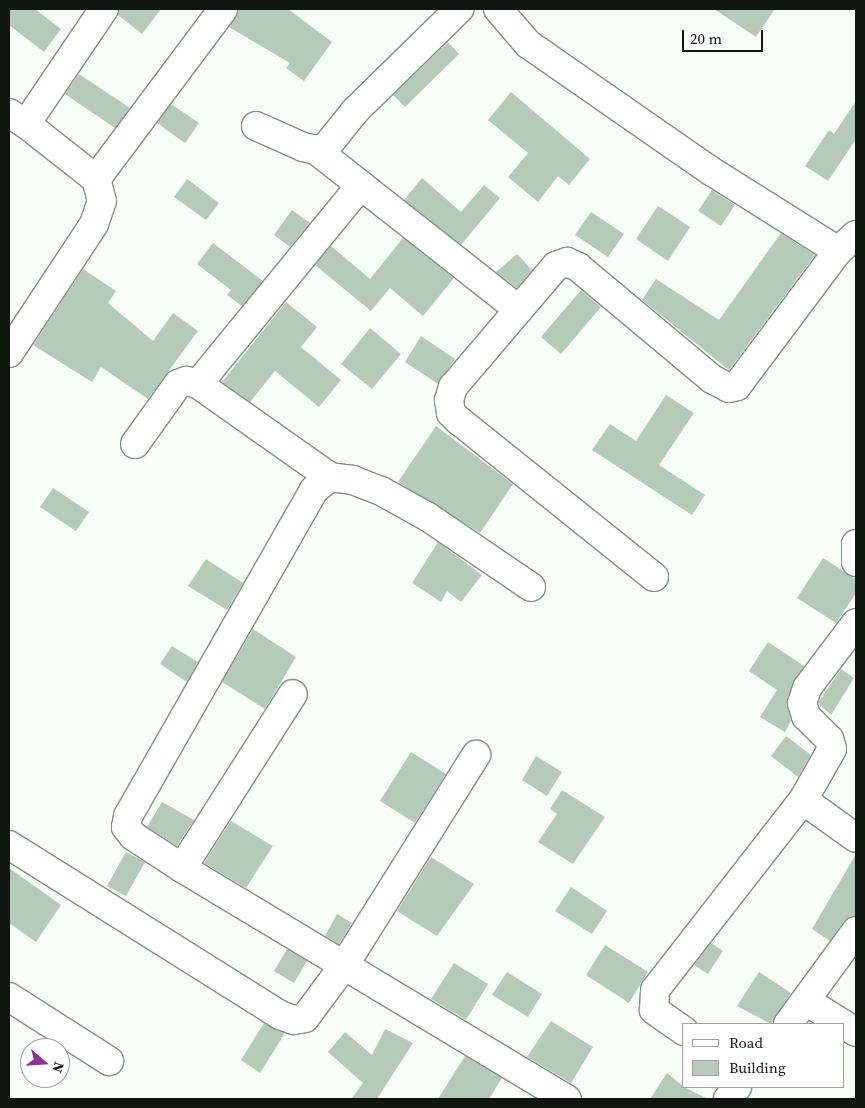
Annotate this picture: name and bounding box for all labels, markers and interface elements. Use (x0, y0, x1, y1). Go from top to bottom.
scale bar (685, 20, 766, 52)
text: 20 m (690, 28, 722, 49)
legend (682, 1023, 845, 1088)
text: Road (729, 1032, 763, 1053)
north arrow (20, 1038, 70, 1088)
text: Building (729, 1057, 786, 1078)
text: N (47, 1059, 69, 1076)

